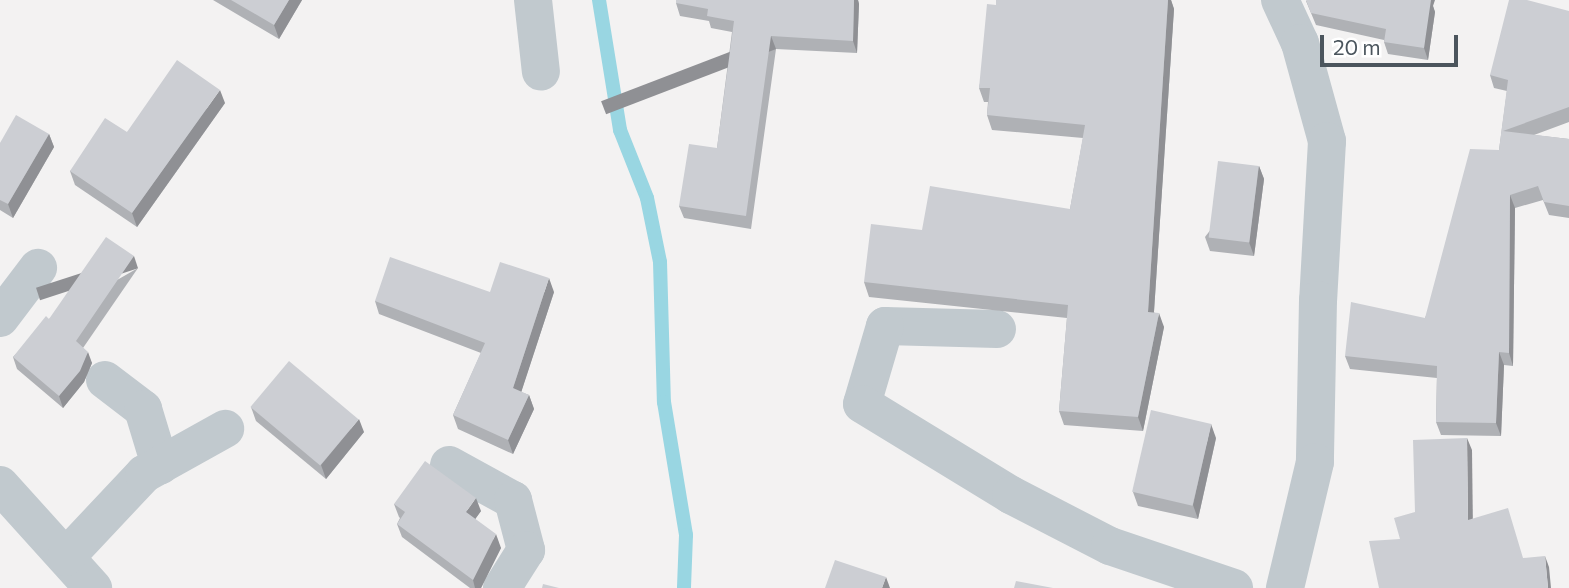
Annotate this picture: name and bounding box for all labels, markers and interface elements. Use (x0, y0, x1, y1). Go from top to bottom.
scale bar (1324, 21, 1462, 65)
text: 20 m (1333, 34, 1381, 59)

